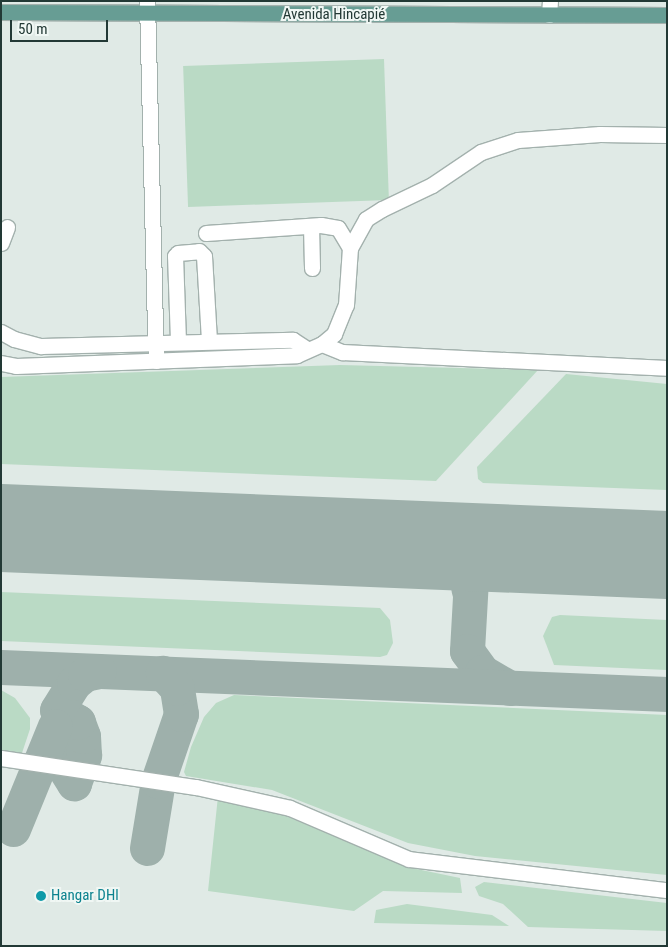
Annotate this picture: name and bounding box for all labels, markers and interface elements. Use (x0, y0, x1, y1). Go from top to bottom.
street label: Avenida Hincapié (283, 6, 385, 24)
scale bar (12, 10, 110, 42)
text: 50 m (18, 20, 48, 38)
place label: Hangar DHl (51, 887, 119, 905)
marker: Hangar DHl (35, 890, 47, 902)

